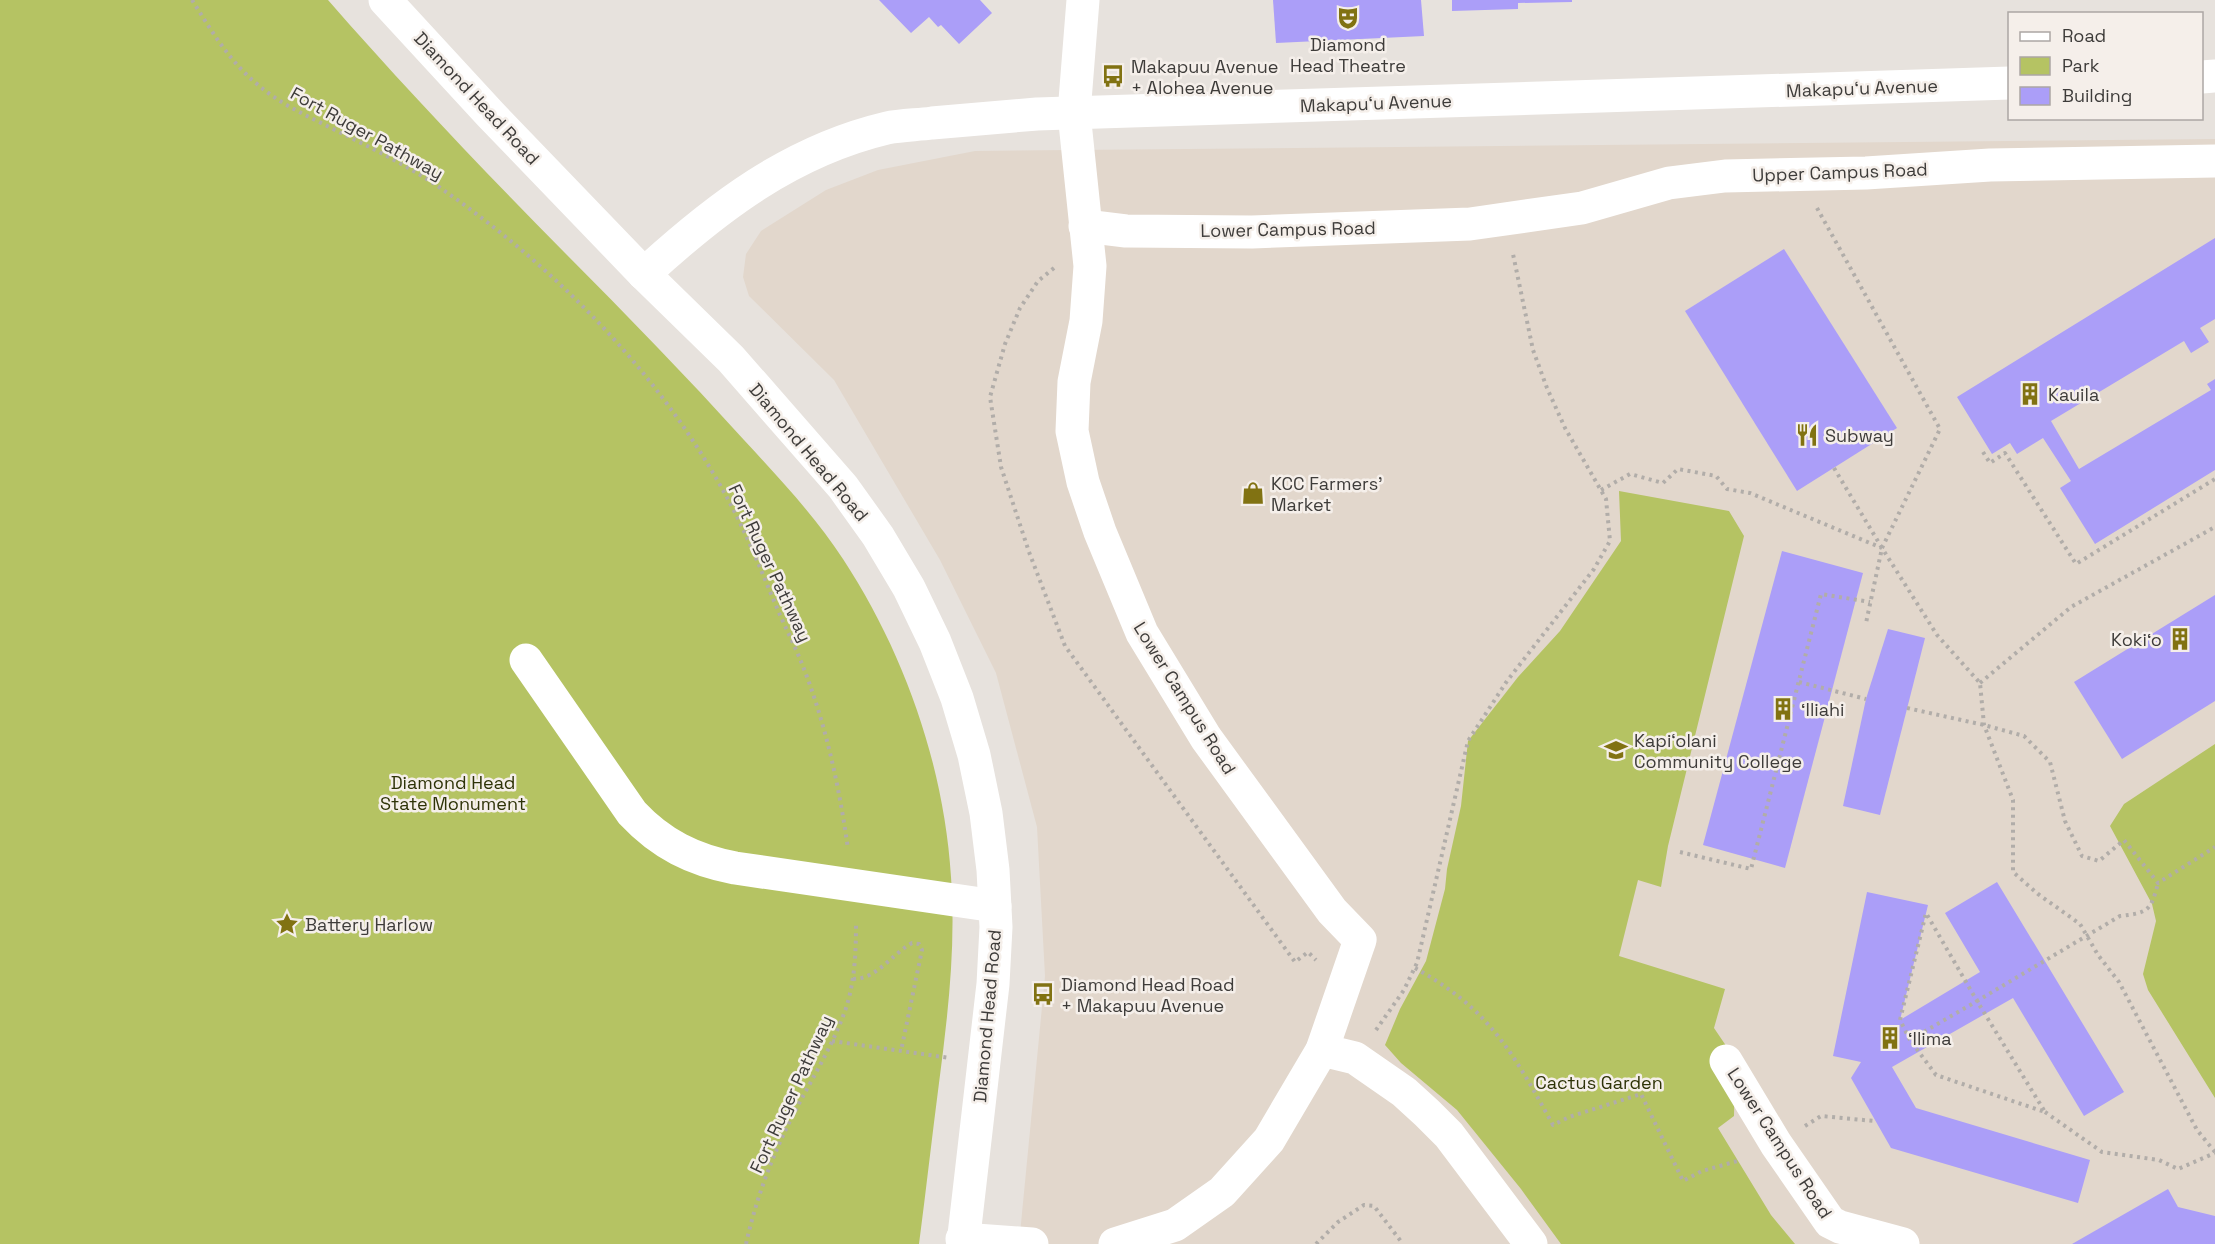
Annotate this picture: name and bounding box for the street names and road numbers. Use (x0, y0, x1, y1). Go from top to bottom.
street label: Diamond Head Road (409, 27, 545, 169)
street label: Makapu‘u Avenue (1786, 74, 1938, 102)
street label: Fort Ruger Pathway (286, 81, 448, 185)
street label: Makapu‘u Avenue (1300, 89, 1452, 117)
street label: Upper Campus Road (1752, 157, 1928, 187)
street label: Lower Campus Road (1200, 216, 1376, 242)
street label: Diamond Head Road (744, 378, 874, 526)
street label: Fort Ruger Pathway (723, 480, 817, 646)
street label: Lower Campus Road (1129, 618, 1241, 778)
street label: Diamond Head Road (968, 929, 1006, 1103)
street label: Fort Ruger Pathway (744, 1011, 838, 1177)
street label: Lower Campus Road (1723, 1063, 1837, 1223)

